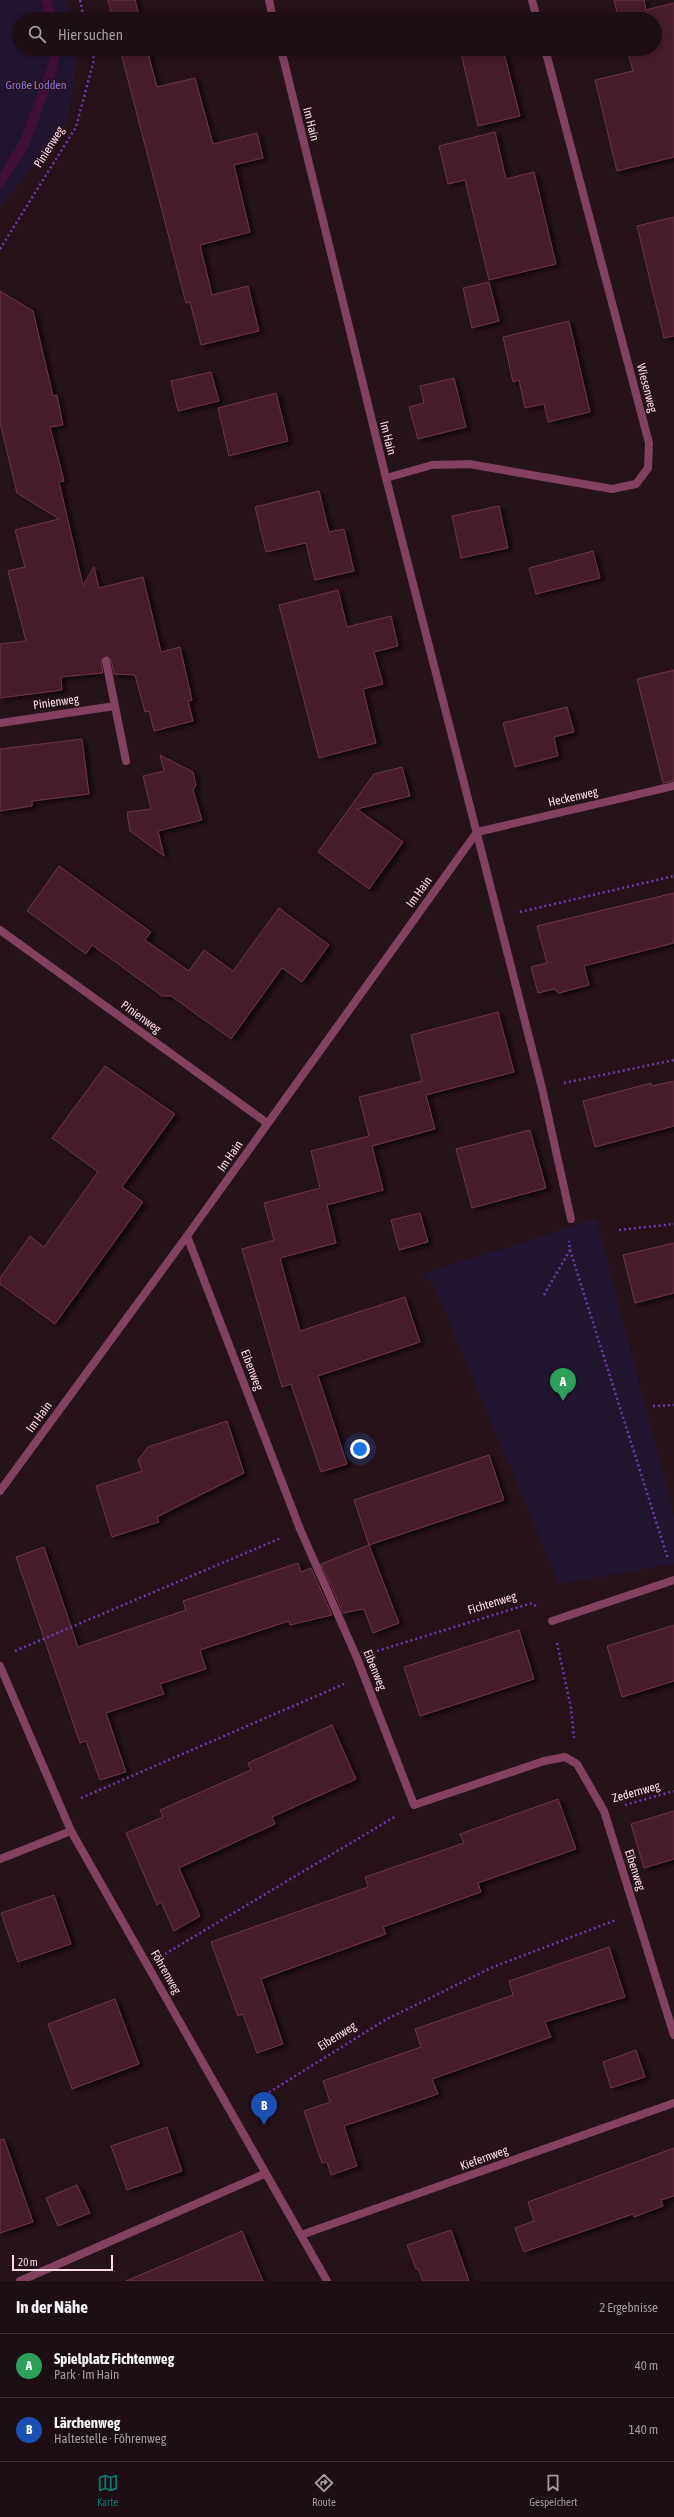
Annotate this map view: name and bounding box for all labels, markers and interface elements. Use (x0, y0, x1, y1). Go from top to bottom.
search box (12, 12, 662, 56)
icon: search (26, 23, 48, 45)
text: Hier suchen (58, 26, 123, 43)
park label: Große Lodden (5, 78, 67, 92)
street label: Im Hain (300, 106, 322, 142)
street label: Pinienweg (31, 123, 68, 170)
street label: Wiesenweg (634, 362, 660, 415)
street label: Im Hain (377, 420, 399, 456)
street label: Pinienweg (32, 692, 81, 712)
street label: Heckenweg (547, 784, 600, 810)
street label: Im Hain (403, 874, 435, 910)
street label: Pinienweg (118, 998, 164, 1037)
street label: Im Hain (214, 1138, 246, 1174)
street label: Eibenweg (238, 1348, 266, 1393)
pin: A (550, 1368, 576, 1401)
street label: Im Hain (23, 1399, 55, 1435)
your location (350, 1439, 370, 1459)
street label: Fichtenweg (466, 1589, 519, 1617)
street label: Eibenweg (361, 1648, 390, 1693)
street label: Zedernweg (611, 1778, 662, 1805)
street label: Eibenweg (622, 1848, 648, 1893)
street label: Föhrenweg (148, 1947, 185, 1997)
street label: Eibenweg (315, 2018, 359, 2053)
pin: B (251, 2092, 277, 2125)
street label: Kiefernweg (458, 2143, 511, 2173)
scale bar (12, 2253, 113, 2272)
text: 20 m (18, 2256, 38, 2268)
text: In der Nähe (16, 2297, 88, 2317)
text: 2 Ergebnisse (599, 2300, 658, 2315)
text: Spielplatz Fichtenweg (54, 2350, 174, 2367)
text: A (26, 2358, 32, 2373)
text: 40 m (635, 2358, 658, 2373)
text: Park · Im Hain (54, 2367, 119, 2382)
text: Lärchenweg (54, 2414, 120, 2431)
text: B (26, 2422, 32, 2437)
text: 140 m (629, 2422, 658, 2437)
text: Haltestelle · Föhrenweg (54, 2431, 166, 2446)
tab: Karte (97, 2472, 119, 2508)
tab: Route (312, 2472, 336, 2508)
tab: Gespeichert (529, 2472, 577, 2508)

